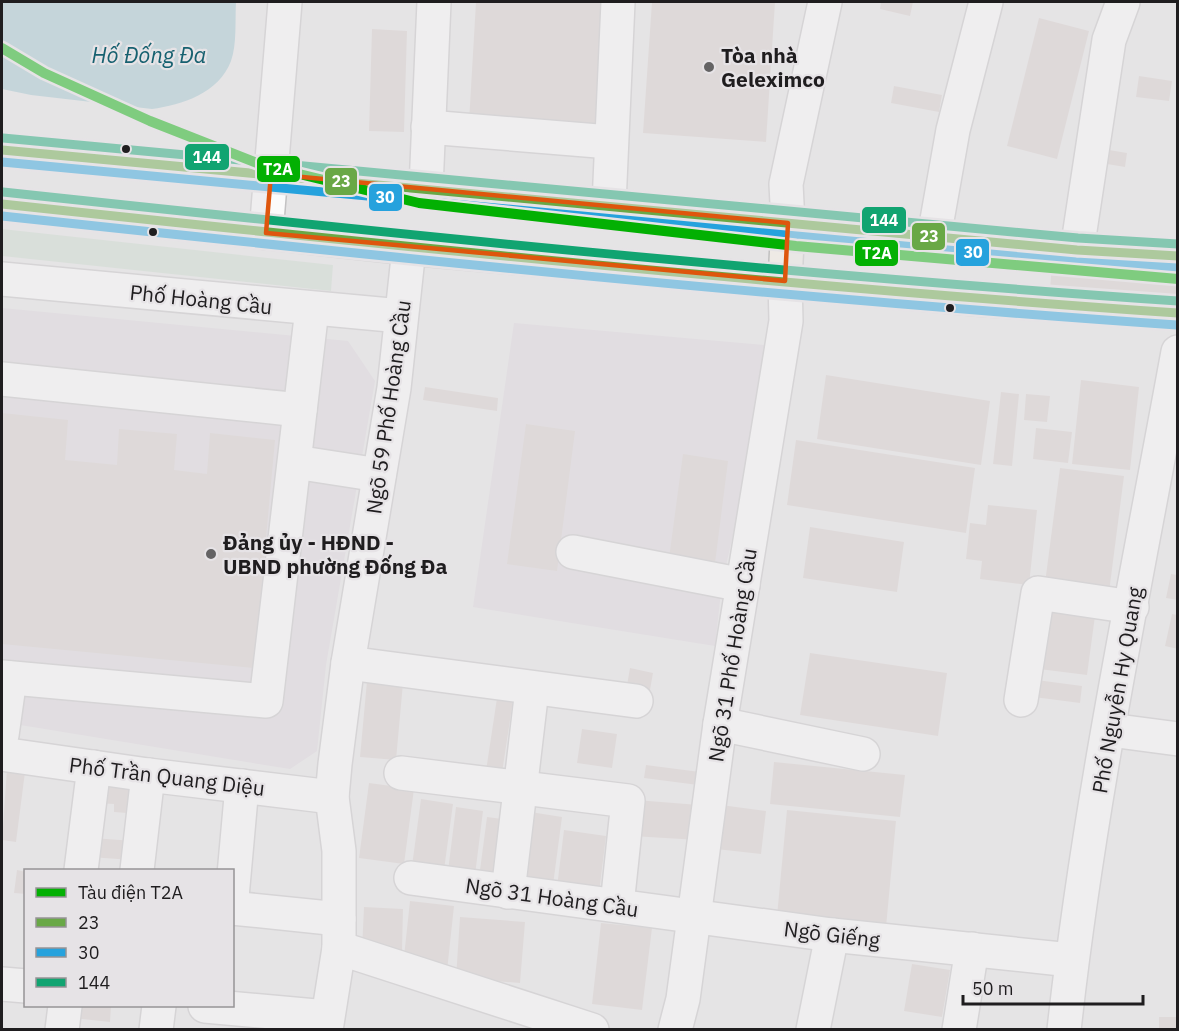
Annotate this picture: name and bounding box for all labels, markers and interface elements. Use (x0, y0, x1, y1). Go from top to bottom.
water label: Hố Đống Đa (92, 40, 206, 69)
place label: Tòa nhà Geleximco (721, 41, 825, 93)
marker: Tòa nhà Geleximco (702, 60, 716, 74)
unlabelled marker (120, 143, 132, 155)
line badge: 144 (184, 143, 230, 171)
text: 144 (193, 147, 222, 167)
line badge: T2A (256, 155, 301, 183)
text: T2A (263, 159, 293, 179)
line badge: 23 (324, 167, 358, 196)
text: 23 (331, 171, 351, 191)
line badge: 30 (368, 183, 403, 212)
text: 30 (375, 187, 395, 207)
line badge: 144 (861, 206, 907, 234)
text: 144 (870, 210, 899, 230)
line badge: 23 (911, 222, 946, 251)
unlabelled marker (147, 226, 159, 238)
text: 23 (919, 226, 939, 246)
line badge: 30 (955, 238, 990, 267)
line badge: T2A (854, 239, 899, 267)
text: 30 (963, 242, 983, 262)
text: T2A (862, 243, 892, 263)
street label: Phố Hoàng Cầu (128, 278, 274, 320)
street label: Ngõ 59 Phố Hoàng Cầu (359, 298, 417, 516)
unlabelled marker (944, 302, 956, 314)
place label: Đảng ủy - HĐND - UBND phường Đống Đa (223, 528, 447, 580)
street label: Ngõ 31 Phố Hoàng Cầu (701, 546, 763, 764)
marker: Đảng ủy - HĐND - UBND phường Đống Đa (204, 547, 218, 561)
street label: Phố Nguyễn Hy Quang (1085, 585, 1149, 795)
street label: Phố Trần Quang Diệu (68, 750, 266, 802)
legend (24, 869, 234, 1007)
street label: Ngõ 31 Hoàng Cầu (464, 871, 640, 923)
text: Tàu điện T2A (78, 881, 184, 904)
text: 23 (78, 911, 100, 934)
street label: Ngõ Giếng (782, 914, 882, 954)
text: 30 (78, 941, 100, 964)
scale bar (963, 968, 1143, 1006)
text: 144 (78, 971, 111, 994)
text: 50 m (972, 977, 1014, 1000)

